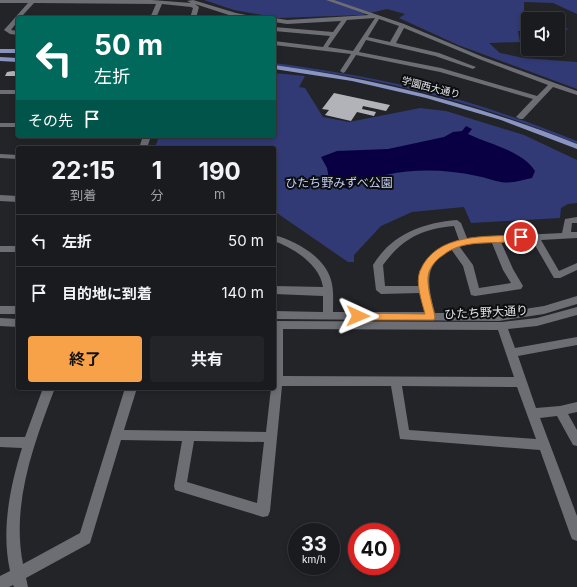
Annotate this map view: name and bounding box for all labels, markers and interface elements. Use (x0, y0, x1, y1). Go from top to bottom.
map controls (521, 12, 565, 56)
button: sound (521, 12, 565, 56)
text: 50 m (94, 28, 163, 62)
icon: left (28, 32, 80, 84)
text: 左折 (94, 66, 130, 87)
street label: 学園西大通り (400, 74, 462, 100)
icon: arrive (81, 108, 103, 130)
text: その先 (28, 111, 73, 130)
text: 22:15 (51, 156, 115, 185)
text: 1 (152, 156, 162, 185)
text: 190 (199, 157, 241, 186)
park label: ひたち野みずべ公園 (285, 175, 393, 190)
text: m (214, 186, 225, 202)
text: 到着 (70, 187, 96, 203)
text: 分 (150, 187, 163, 203)
pin (504, 220, 538, 254)
icon: arrive (510, 226, 532, 248)
icon: left (28, 230, 50, 252)
text: 50 m (228, 231, 264, 250)
text: 左折 (62, 232, 92, 251)
icon: arrive (28, 282, 50, 304)
text: 140 m (221, 283, 264, 302)
text: 目的地に到着 (62, 284, 152, 303)
position arrow (337, 295, 379, 337)
street label: ひたち野大通り (444, 302, 528, 322)
button: 終了 (28, 336, 142, 382)
button: 共有 (150, 336, 264, 382)
speed limit sign: 40 (348, 523, 400, 575)
text: 33 (301, 532, 327, 556)
text: km/h (302, 553, 326, 565)

